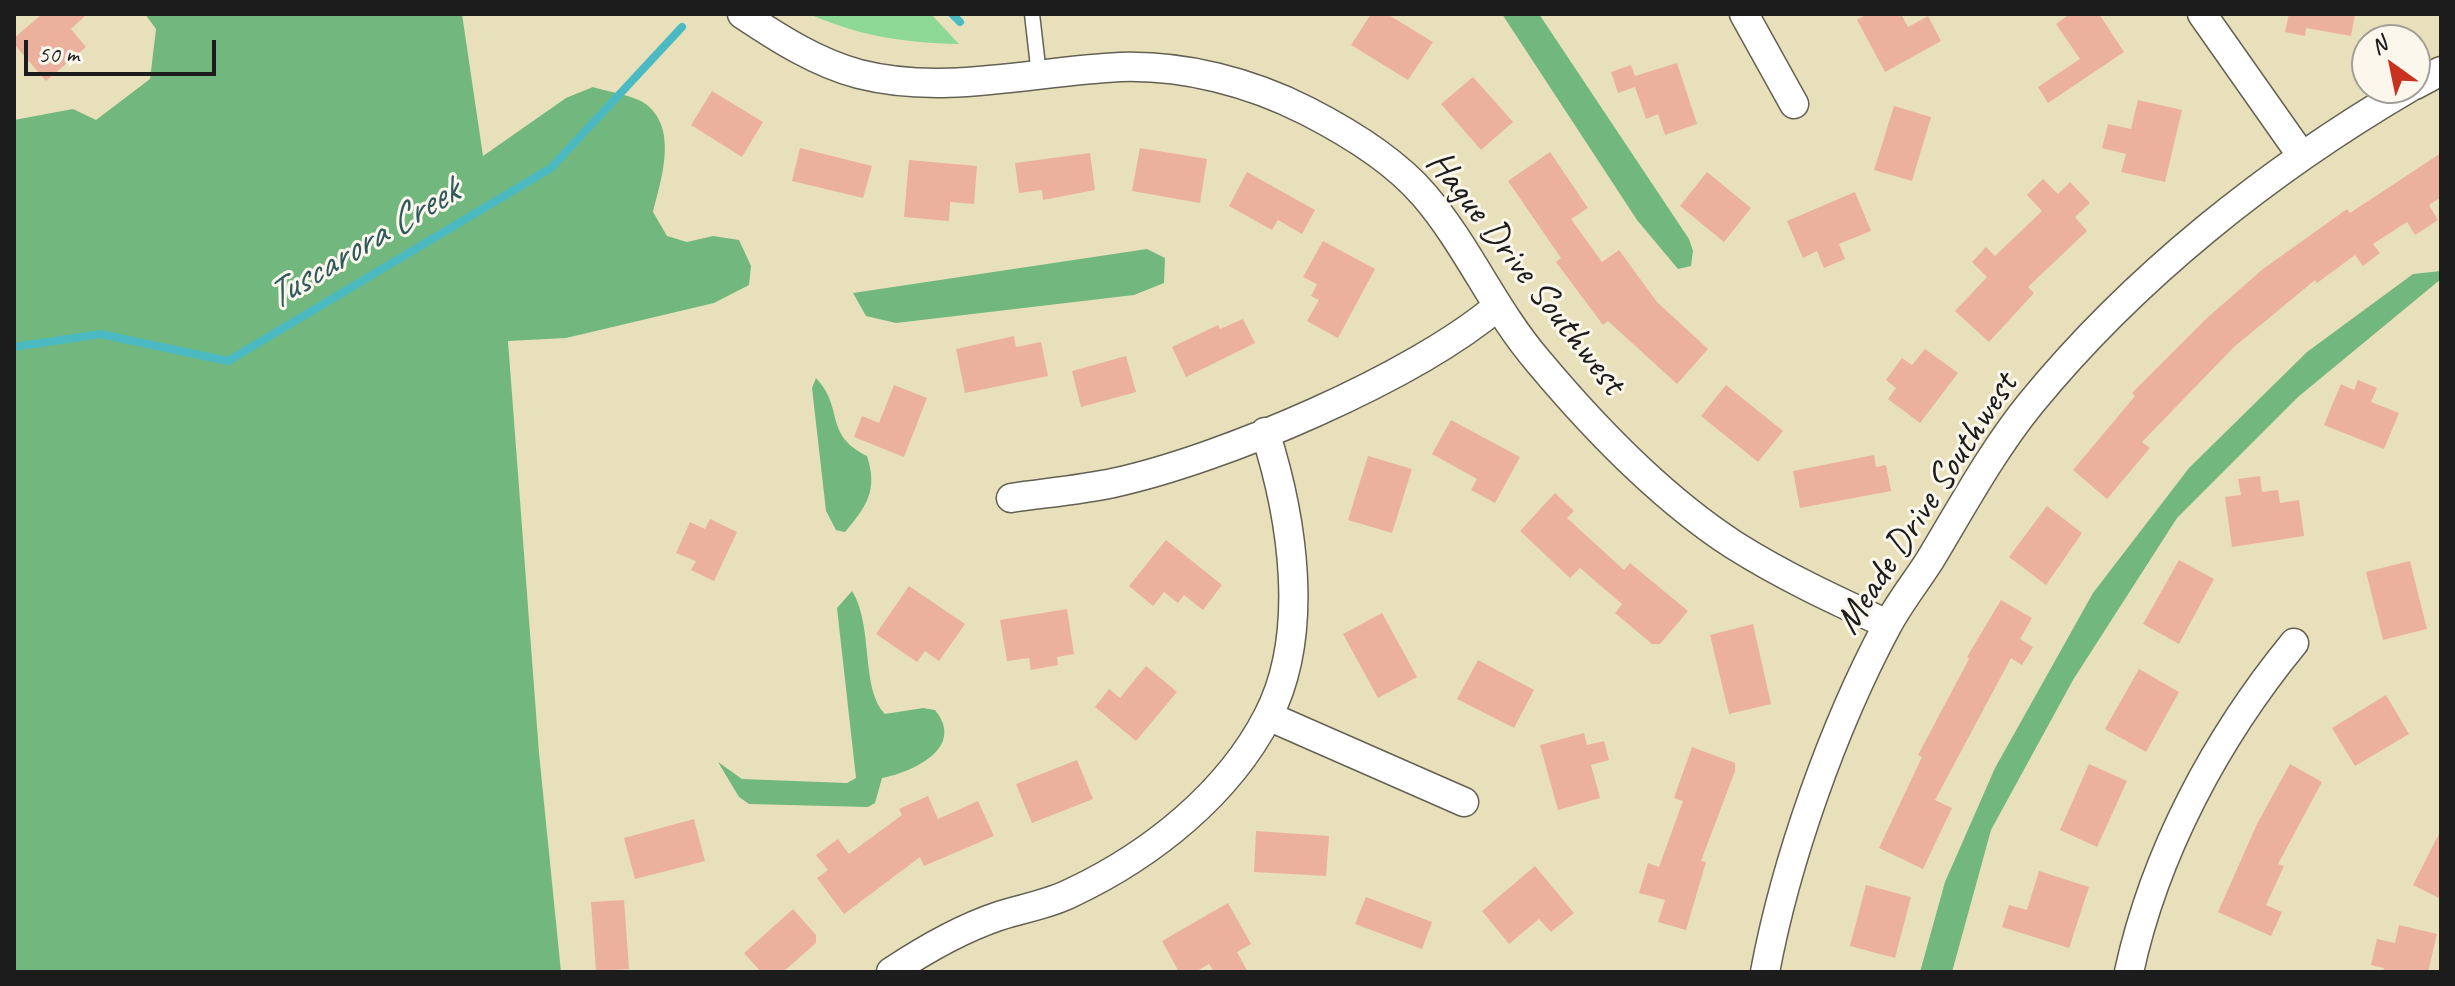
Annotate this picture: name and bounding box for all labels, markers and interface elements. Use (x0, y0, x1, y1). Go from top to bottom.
scale bar (28, 24, 220, 74)
north arrow (2351, 24, 2431, 104)
text: N (2366, 30, 2392, 61)
text: 50 m (38, 39, 79, 69)
street label: Hague Drive Southwest (1415, 142, 1635, 404)
water label: Tuscarora Creek (258, 169, 468, 321)
street label: Meade Drive Southwest (1826, 365, 2028, 643)

